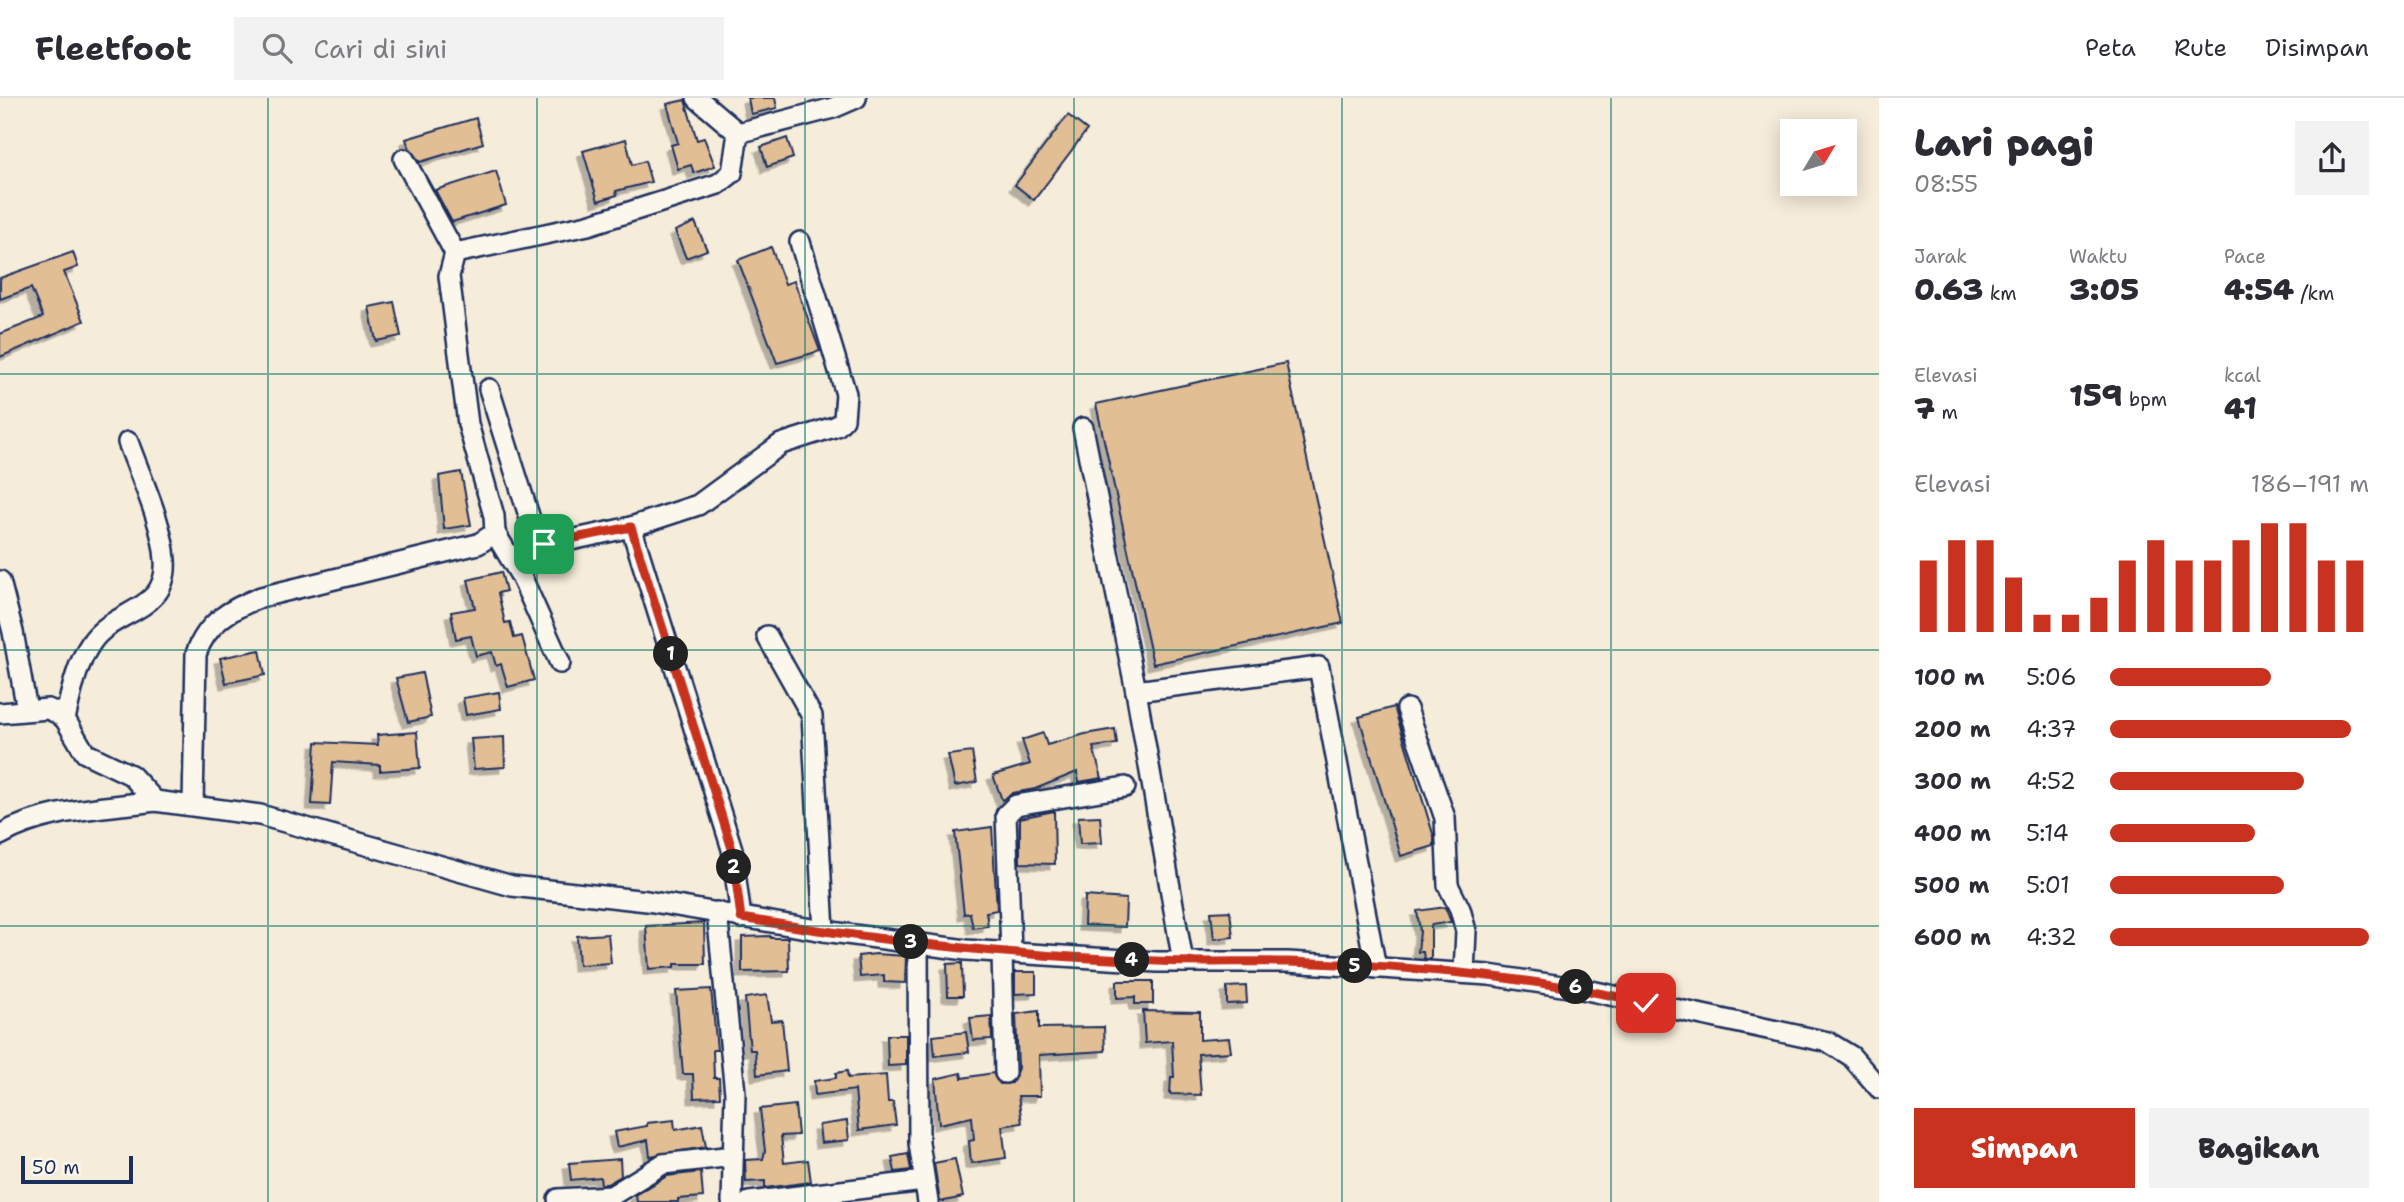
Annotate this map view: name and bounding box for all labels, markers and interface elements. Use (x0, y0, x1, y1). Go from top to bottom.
search box (234, 17, 724, 80)
text: Fleetfoot (35, 26, 192, 71)
icon: search (258, 29, 296, 67)
text: Cari di sini (314, 31, 447, 66)
text: Peta (2085, 32, 2136, 64)
text: Rute (2174, 32, 2227, 64)
text: Disimpan (2265, 32, 2369, 64)
text: Lari pagi (1914, 117, 2094, 168)
north arrow (1780, 119, 1857, 196)
map controls (1780, 119, 1857, 196)
button: share (2295, 121, 2369, 195)
text: 08:55 (1914, 169, 1978, 199)
text: Jarak (1914, 244, 1967, 269)
text: Waktu (2069, 244, 2128, 269)
text: Pace (2224, 244, 2266, 269)
text: 0.63 (1914, 269, 1983, 310)
text: 3:05 (2069, 269, 2139, 310)
text: 4:54 (2224, 269, 2294, 310)
text: km (1983, 281, 2017, 306)
text: /km (2294, 281, 2334, 306)
text: Elevasi (1914, 363, 1978, 388)
text: kcal (2224, 363, 2261, 388)
text: 159 (2069, 375, 2122, 416)
text: bpm (2122, 387, 2167, 412)
text: 7 (1914, 388, 1935, 429)
text: 41 (2224, 388, 2257, 429)
text: m (1935, 400, 1958, 425)
text: Elevasi (1914, 469, 1991, 499)
text: 186–191 m (2251, 469, 2369, 499)
pin (514, 514, 574, 574)
icon: arrive (525, 525, 563, 563)
pin: 1 (654, 636, 688, 672)
text: 1 (666, 641, 675, 666)
text: 100 m (1914, 662, 1985, 692)
text: 5:06 (2026, 662, 2077, 692)
text: 200 m (1914, 714, 1991, 744)
text: 4:37 (2026, 714, 2076, 744)
text: 300 m (1914, 766, 1991, 796)
text: 4:52 (2026, 766, 2076, 796)
text: 400 m (1914, 818, 1991, 848)
text: 5:14 (2026, 818, 2069, 848)
pin: 2 (716, 850, 752, 884)
text: 2 (727, 854, 740, 879)
text: 500 m (1914, 870, 1989, 900)
text: 5:01 (2026, 870, 2070, 900)
text: 600 m (1914, 922, 1991, 952)
text: 4:32 (2026, 922, 2077, 952)
pin: 3 (894, 924, 928, 960)
text: 3 (904, 929, 917, 954)
pin: 4 (1114, 942, 1150, 978)
text: 4 (1125, 947, 1138, 972)
pin: 5 (1338, 948, 1372, 984)
text: 5 (1349, 953, 1360, 978)
pin: 6 (1558, 970, 1594, 1004)
pin (1616, 973, 1676, 1033)
text: 6 (1569, 974, 1582, 999)
icon: check (1627, 984, 1665, 1022)
button: Simpan (1914, 1108, 2135, 1188)
button: Bagikan (2149, 1108, 2369, 1188)
scale bar (21, 1153, 133, 1185)
text: 50 m (32, 1155, 80, 1180)

